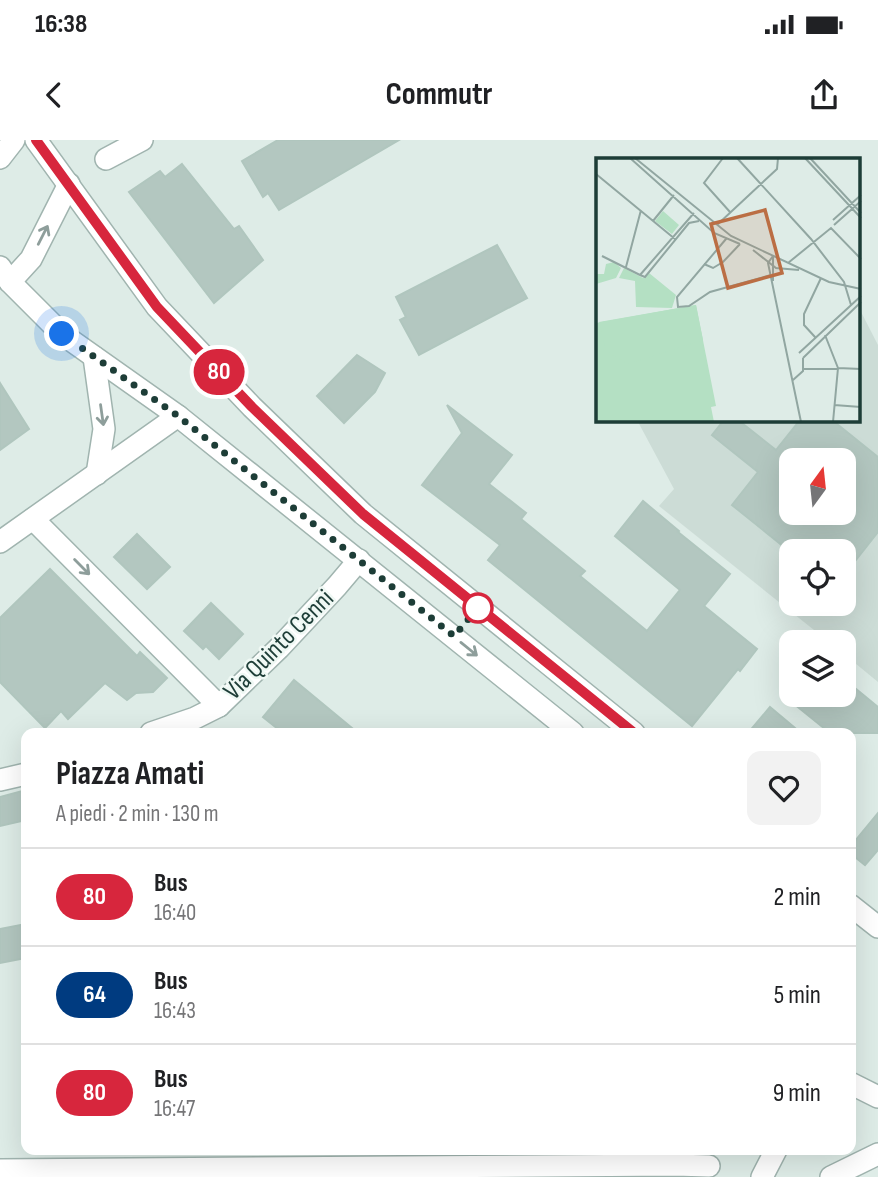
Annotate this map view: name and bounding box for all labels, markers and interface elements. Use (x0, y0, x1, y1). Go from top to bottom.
text: 16:38 (35, 9, 87, 40)
text: Commutr (386, 75, 493, 114)
icon: back (35, 76, 73, 114)
icon: share (805, 76, 843, 114)
inset map (596, 158, 860, 422)
one-way arrow (37, 225, 51, 246)
your location (44, 316, 79, 351)
line badge: 80 (188, 349, 250, 395)
text: 80 (208, 357, 230, 386)
one-way arrow (96, 404, 109, 426)
north arrow (779, 448, 856, 525)
map controls (779, 448, 856, 707)
button: locate (779, 539, 856, 616)
one-way arrow (73, 559, 90, 576)
street label: Via Quinto Cenni (217, 583, 341, 707)
unlabelled marker (463, 593, 493, 623)
button: layers (779, 630, 856, 707)
one-way arrow (460, 641, 478, 657)
button: heart (747, 751, 821, 825)
text: Piazza Amati (56, 754, 204, 794)
text: A piedi · 2 min · 130 m (56, 800, 219, 828)
text: Bus (154, 868, 188, 899)
text: 80 (83, 882, 106, 911)
text: 2 min (773, 882, 821, 913)
text: 16:40 (154, 899, 196, 927)
text: Bus (154, 966, 188, 997)
text: 64 (83, 980, 106, 1009)
text: 5 min (774, 980, 821, 1011)
text: 16:43 (154, 997, 196, 1025)
text: Bus (154, 1064, 188, 1095)
text: 80 (83, 1078, 106, 1107)
text: 9 min (773, 1078, 821, 1109)
text: 16:47 (154, 1095, 195, 1123)

